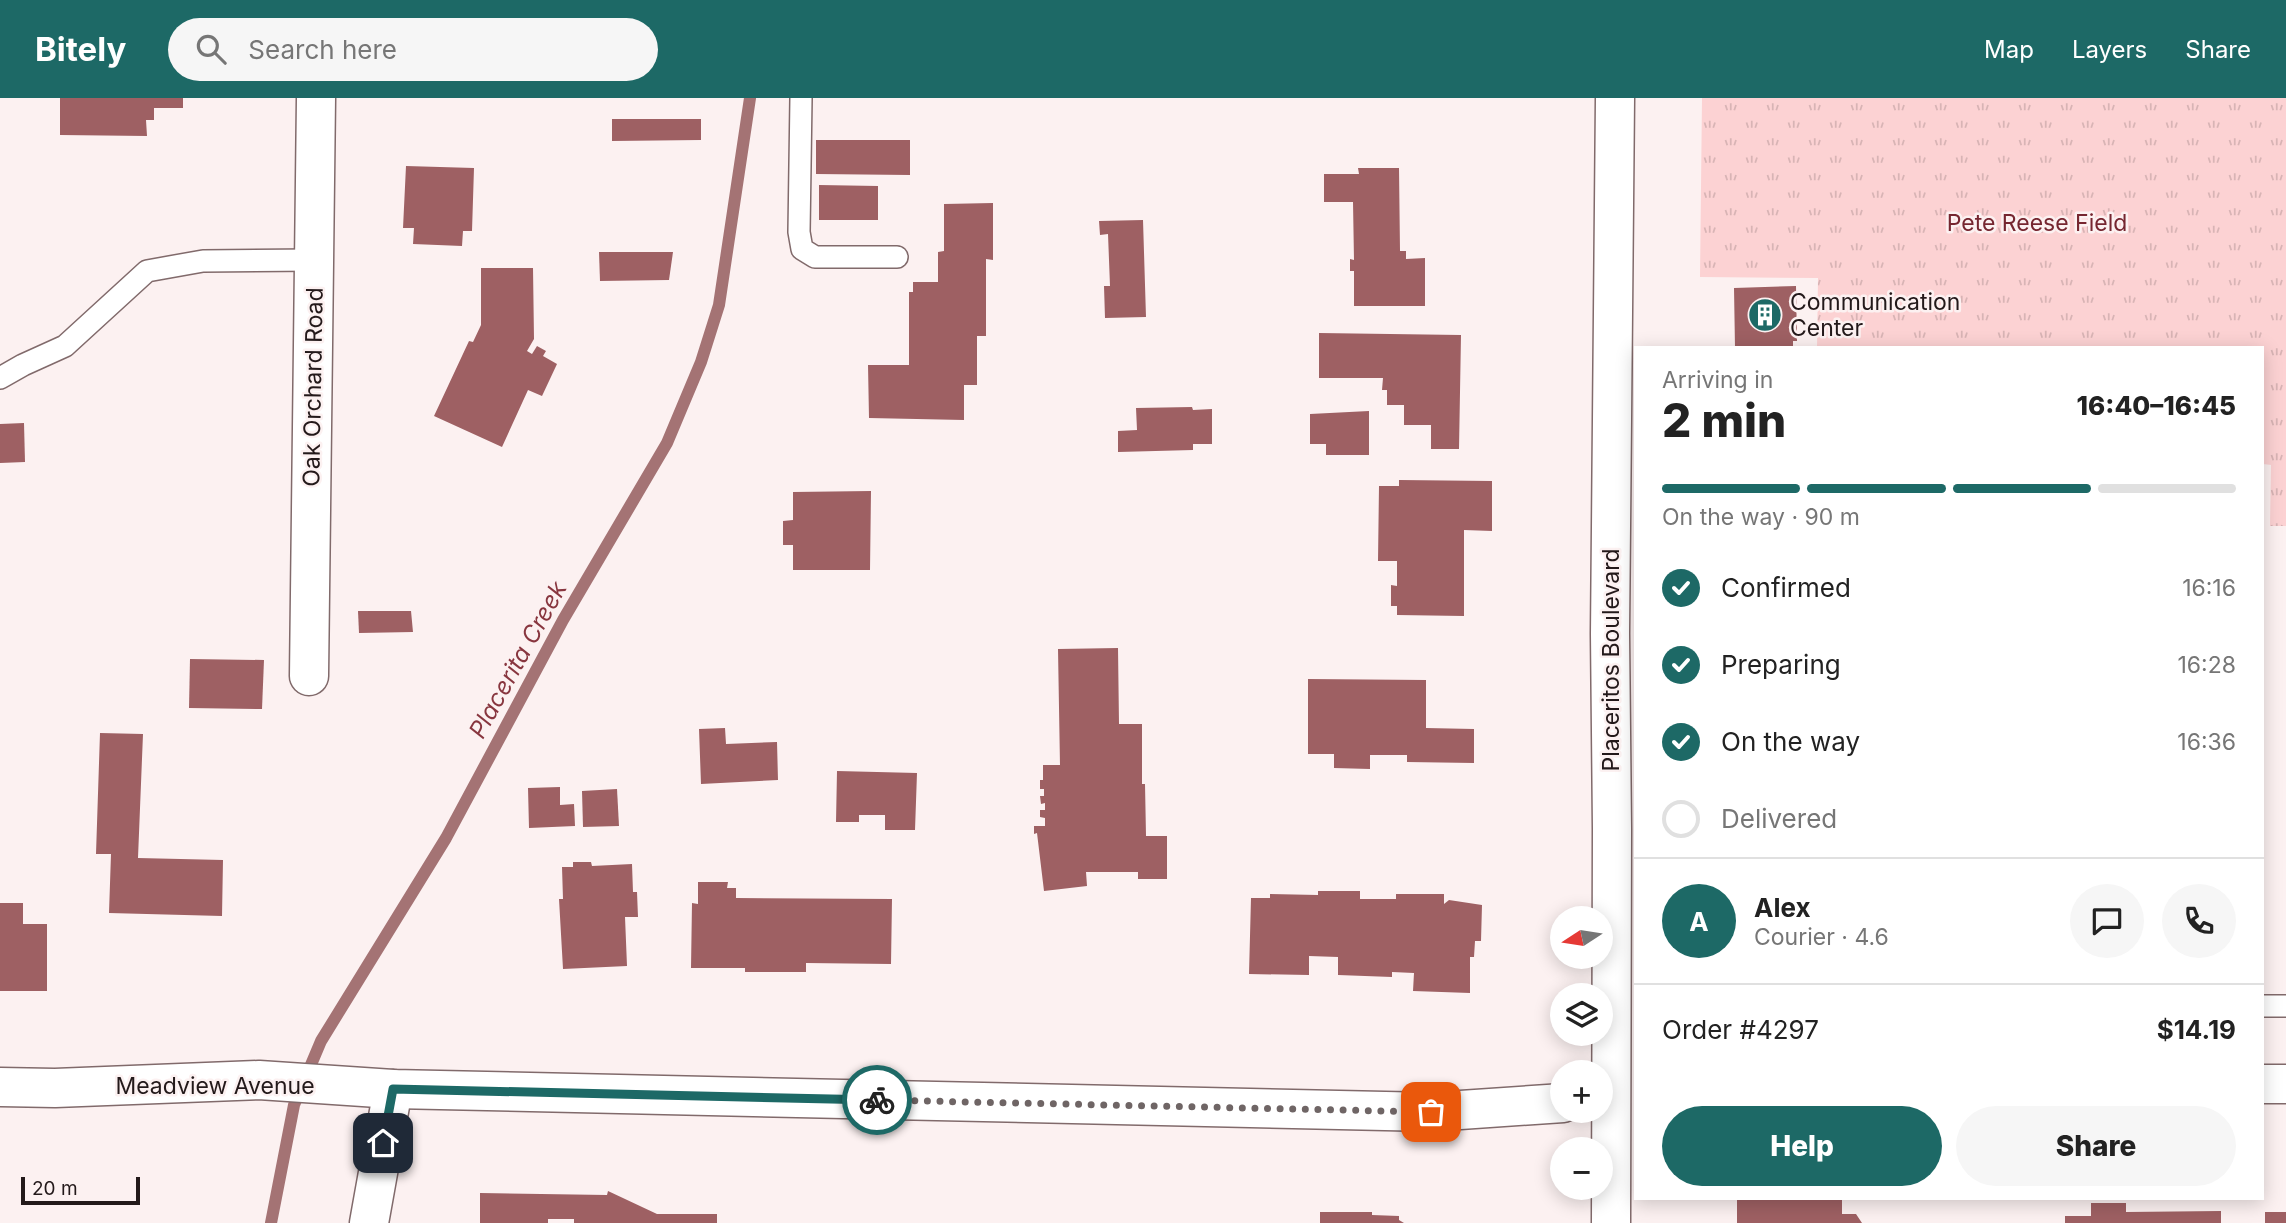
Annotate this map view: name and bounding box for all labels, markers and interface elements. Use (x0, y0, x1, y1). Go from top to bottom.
search box (168, 18, 658, 81)
text: Bitely (35, 29, 126, 69)
icon: search (192, 30, 230, 68)
text: Search here (248, 34, 397, 65)
text: Map (1984, 35, 2034, 64)
text: Layers (2072, 35, 2147, 64)
text: Share (2185, 35, 2251, 64)
park label: Pete Reese Field (1947, 209, 2127, 237)
street label: Oak Orchard Road (297, 287, 329, 487)
place label: Communication Center (1790, 288, 1960, 342)
building icon: Communication Center (1746, 296, 1784, 334)
text: Arriving in (1662, 366, 1773, 394)
text: 16:40–16:45 (2077, 390, 2236, 421)
text: 2 min (1662, 392, 1786, 448)
text: On the way · 90 m (1662, 503, 1860, 531)
street label: Placeritos Boulevard (1597, 548, 1625, 772)
icon: check (1662, 569, 1700, 607)
text: Confirmed (1721, 572, 1851, 603)
text: 16:16 (2182, 574, 2236, 602)
water label: Placerita Creek (463, 576, 573, 743)
icon: check (1662, 646, 1700, 684)
text: Preparing (1721, 649, 1841, 680)
text: 16:28 (2178, 651, 2236, 679)
icon: check (1662, 723, 1700, 761)
text: On the way (1721, 726, 1860, 757)
text: 16:36 (2177, 728, 2236, 756)
text: Delivered (1721, 803, 1837, 834)
button: chat (2070, 884, 2144, 958)
button: phone (2162, 884, 2236, 958)
text: Alex (1754, 892, 1811, 923)
north arrow (1550, 906, 1614, 970)
map controls (1550, 906, 1613, 1200)
text: A (1689, 906, 1709, 937)
text: Courier · 4.6 (1754, 923, 1889, 951)
button: layers (1550, 983, 1613, 1046)
text: Order #4297 (1662, 1014, 1819, 1045)
text: $14.19 (2157, 1014, 2236, 1045)
button: + (1550, 1060, 1613, 1123)
courier (842, 1065, 912, 1135)
street label: Meadview Avenue (115, 1072, 315, 1100)
icon: bike (858, 1081, 896, 1119)
pin (1401, 1082, 1461, 1142)
icon: bag (1412, 1093, 1450, 1131)
button: Help (1662, 1106, 1942, 1186)
button: Share (1956, 1106, 2236, 1186)
pin (353, 1113, 413, 1173)
icon: home (364, 1124, 402, 1162)
button: − (1550, 1137, 1613, 1200)
scale bar (21, 1174, 140, 1206)
text: 20 m (32, 1177, 78, 1200)

